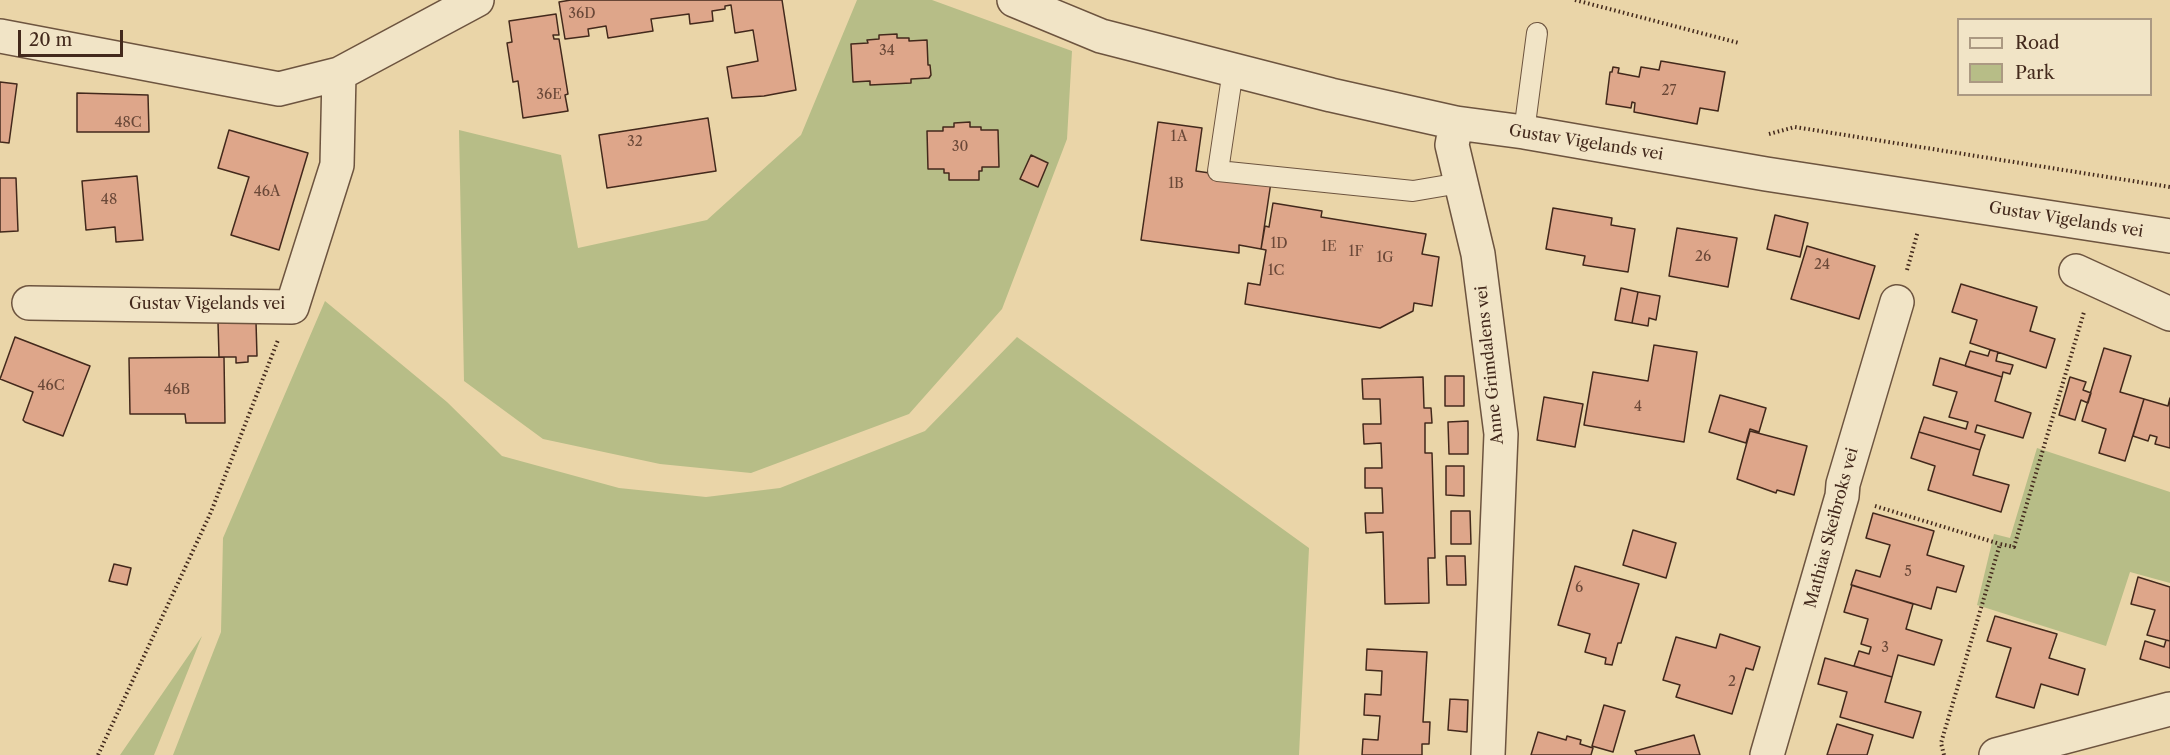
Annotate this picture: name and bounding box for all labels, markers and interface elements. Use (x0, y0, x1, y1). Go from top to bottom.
house number: 36D (568, 6, 596, 22)
scale bar (21, 18, 126, 56)
legend (1957, 18, 2152, 96)
text: 20 m (29, 29, 72, 51)
text: Road (2015, 32, 2060, 54)
house number: 34 (879, 43, 895, 59)
text: Park (2015, 62, 2054, 84)
house number: 27 (1662, 83, 1676, 99)
house number: 36E (536, 87, 562, 103)
house number: 48C (114, 115, 142, 131)
street label: Gustav Vigelands vei (1507, 121, 1665, 165)
house number: 1A (1171, 129, 1187, 145)
house number: 32 (627, 134, 643, 150)
house number: 30 (952, 139, 968, 155)
house number: 1B (1168, 176, 1184, 192)
house number: 46A (254, 184, 280, 200)
house number: 48 (101, 192, 117, 208)
street label: Gustav Vigelands vei (1987, 198, 2145, 242)
house number: 1D (1270, 236, 1288, 252)
house number: 1E (1321, 239, 1337, 255)
house number: 1F (1349, 244, 1363, 260)
house number: 26 (1695, 249, 1711, 265)
house number: 1G (1376, 250, 1394, 266)
house number: 24 (1814, 257, 1830, 273)
house number: 1C (1268, 263, 1284, 279)
street label: Anne Grimdalens vei (1472, 285, 1508, 445)
street label: Gustav Vigelands vei (129, 294, 285, 314)
house number: 46C (37, 378, 65, 394)
house number: 46B (164, 382, 190, 398)
house number: 4 (1634, 399, 1642, 415)
street label: Mathias Skeibroks vei (1801, 446, 1863, 610)
house number: 5 (1904, 564, 1912, 580)
house number: 6 (1575, 580, 1583, 596)
house number: 3 (1881, 640, 1889, 656)
house number: 2 (1728, 674, 1736, 690)

